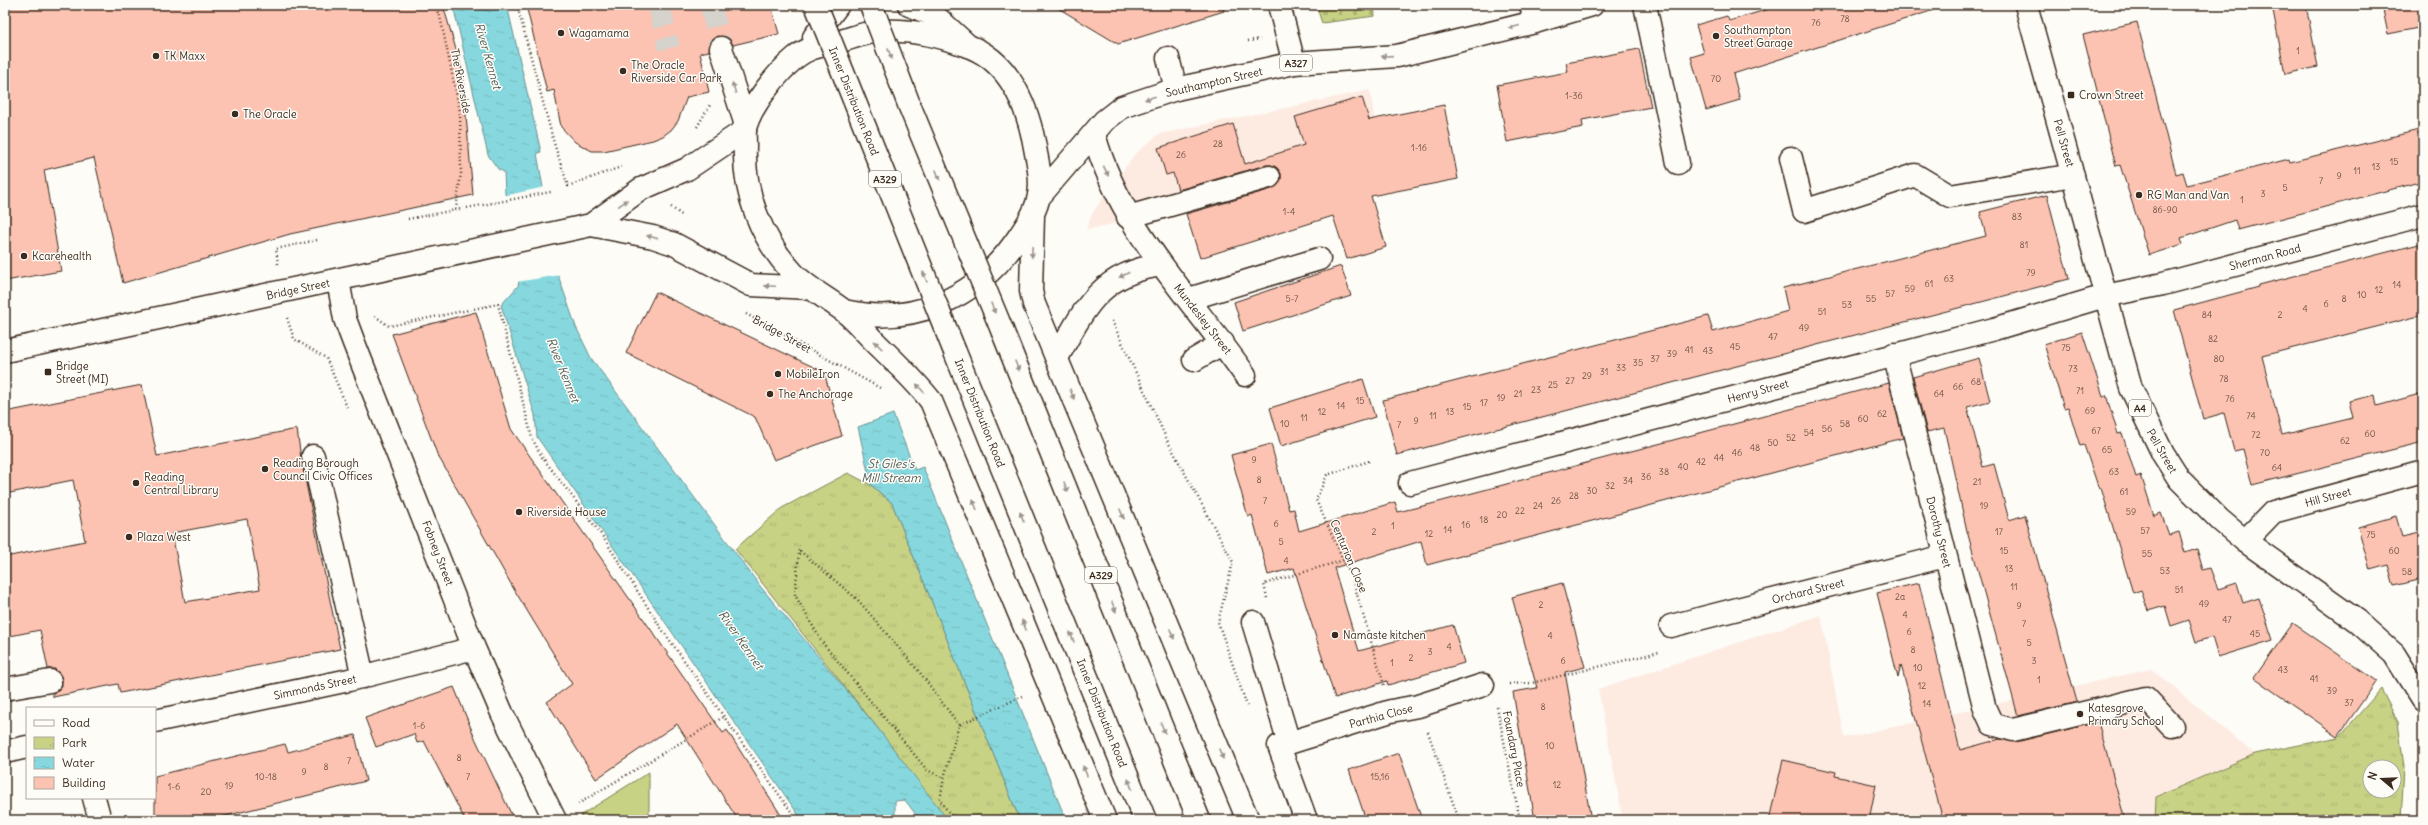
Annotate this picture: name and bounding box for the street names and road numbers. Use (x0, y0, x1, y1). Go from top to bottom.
street label: Inner Distribution Road (826, 45, 882, 158)
street label: The Riverside (448, 47, 474, 115)
road number: A327 (1280, 55, 1312, 71)
street label: Southampton Street (1164, 64, 1264, 100)
street label: Pell Street (2051, 118, 2078, 169)
road number: A329 (869, 171, 901, 187)
street label: Sherman Road (2228, 241, 2303, 273)
street label: Bridge Street (265, 275, 331, 303)
street label: Mundesley Street (1171, 281, 1235, 357)
street label: Bridge Street (750, 312, 814, 356)
street label: Inner Distribution Road (952, 357, 1008, 470)
street label: Henry Street (1726, 376, 1790, 406)
road number: A4 (2129, 400, 2151, 416)
street label: Pell Street (2144, 426, 2180, 476)
street label: Hill Street (2303, 484, 2353, 510)
street label: Dorothy Street (1923, 495, 1955, 569)
street label: Centurion Close (1327, 517, 1371, 595)
street label: Fobney Street (419, 519, 457, 588)
road number: A329 (1085, 567, 1117, 583)
street label: Orchard Street (1770, 575, 1846, 607)
street label: Inner Distribution Road (1074, 657, 1130, 770)
street label: Simmonds Street (273, 671, 358, 703)
street label: Parthia Close (1348, 701, 1414, 731)
street label: Foundary Place (1500, 710, 1528, 788)

